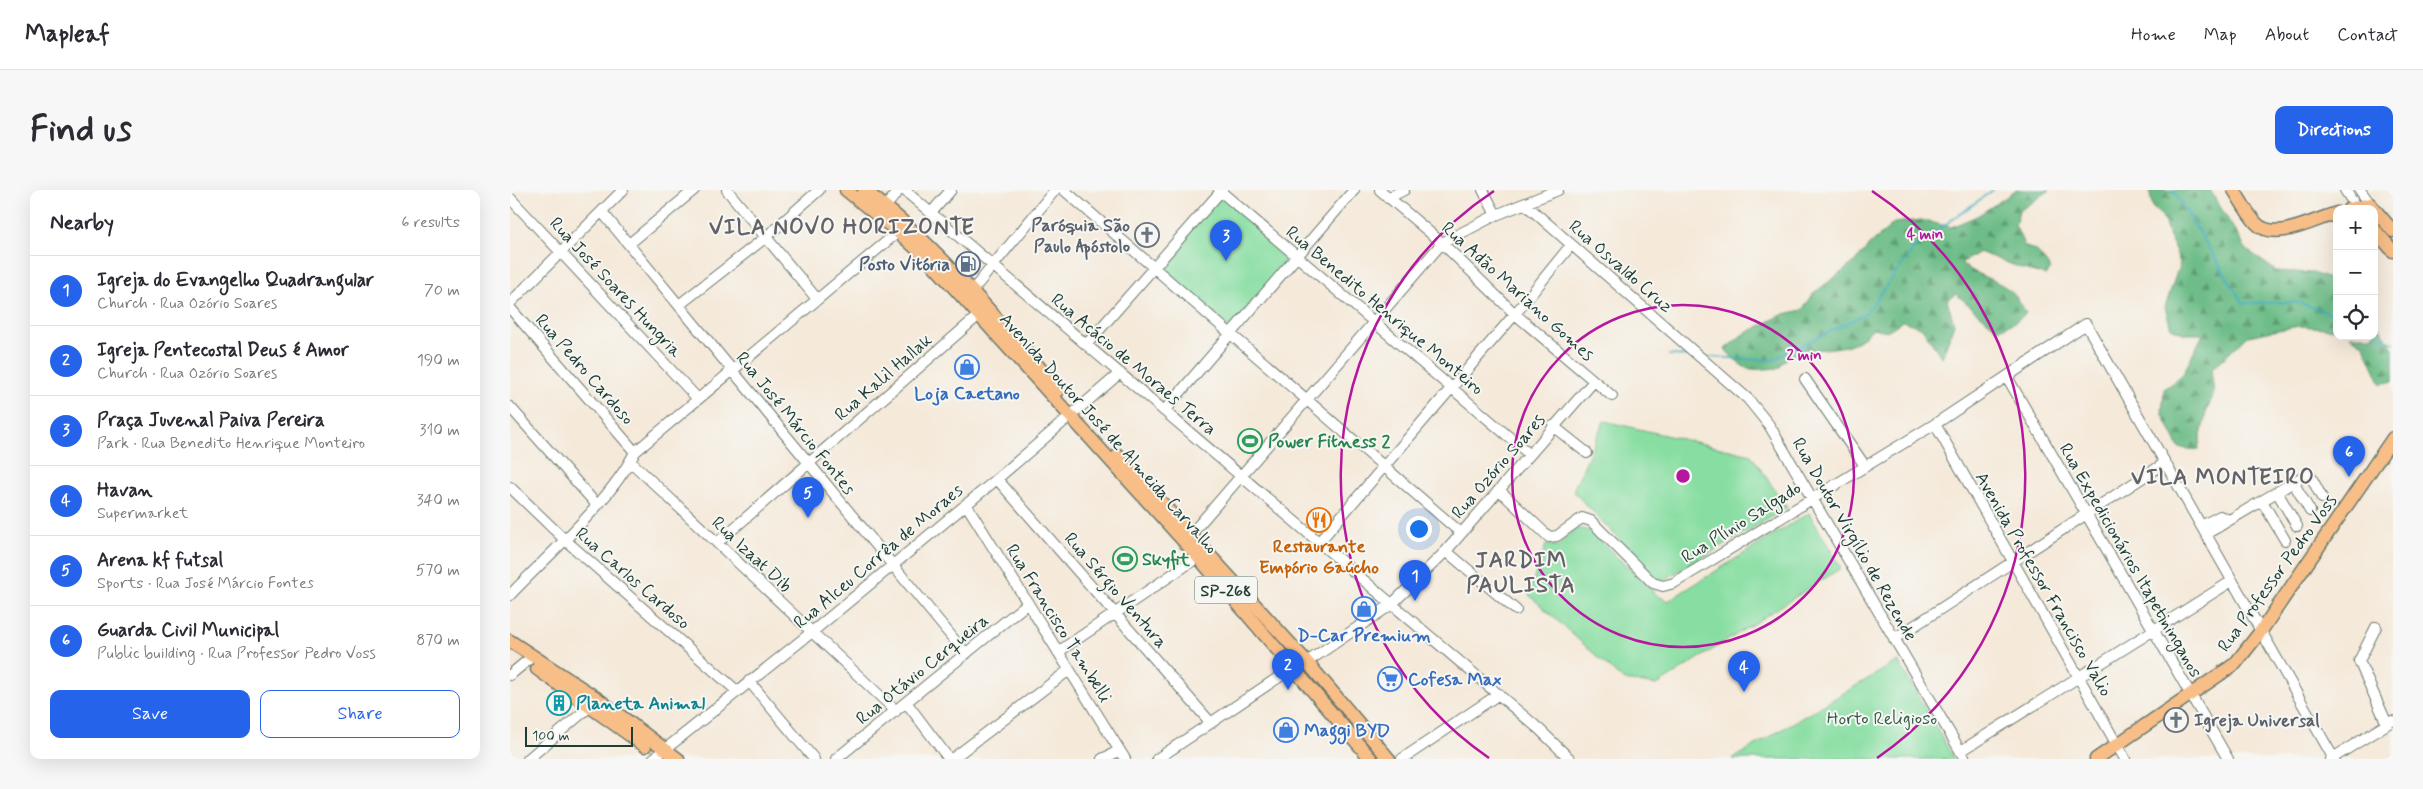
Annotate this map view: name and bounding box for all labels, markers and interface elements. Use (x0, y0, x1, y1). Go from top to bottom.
text: Mapleaf (25, 19, 110, 50)
text: Home (2131, 23, 2176, 47)
text: Map (2204, 23, 2237, 47)
text: About (2265, 23, 2309, 47)
text: Contact (2337, 23, 2398, 47)
button: Directions (2275, 106, 2393, 154)
text: Find us (30, 107, 132, 153)
map controls (2333, 205, 2378, 340)
button: + (2333, 205, 2378, 250)
text: Nearby (50, 209, 114, 237)
text: 6 results (401, 212, 460, 233)
street label: Rua José Soares Hungria (543, 212, 687, 364)
district label: VILA NOVO HORIZONTE (709, 214, 975, 242)
place label: Paróquia São Paulo Apóstolo (1031, 214, 1130, 260)
street label: Rua Osvaldo Cruz (1563, 215, 1678, 319)
street label: Rua Adão Mariano Gomes (1436, 217, 1599, 367)
pin: 3 (1210, 220, 1242, 261)
street label: Rua Benedito Henrique Monteiro (1280, 221, 1488, 401)
church icon: Paróquia São Paulo Apóstolo (1134, 222, 1160, 248)
text: 4 min (1907, 225, 1943, 245)
button: − (2333, 250, 2378, 295)
fuel station icon: Posto Vitória (955, 251, 981, 277)
place label: Posto Vitória (859, 253, 950, 277)
text: Igreja do Evangelho Quadrangular (97, 268, 374, 293)
text: 1 (62, 280, 70, 301)
text: 70 m (424, 280, 460, 301)
street label: Rua Acácio de Moraes Terra (1045, 288, 1221, 441)
text: Church · Rua Ozório Soares (97, 293, 277, 314)
button: locate (2333, 295, 2378, 340)
street label: Avenida Doutor José de Almeida Carvalho (994, 308, 1223, 559)
street label: Rua Pedro Cardoso (529, 309, 639, 430)
street label: Rua Kalil Hallak (830, 329, 938, 427)
text: Igreja Pentecostal Deus é Amor (97, 338, 349, 363)
text: 2 min (1786, 346, 1822, 366)
street label: Rua José Márcio Fontes (730, 347, 861, 500)
text: 2 (62, 350, 70, 371)
text: 190 m (417, 350, 460, 371)
shop icon: Loja Caetano (954, 354, 980, 380)
text: Church · Rua Ozório Soares (97, 363, 277, 384)
place label: Loja Caetano (914, 382, 1020, 406)
text: Praça Juvenal Paiva Pereira (97, 408, 325, 433)
street label: Rua Ozório Soares (1446, 409, 1551, 524)
text: 3 (62, 420, 70, 441)
text: 310 m (419, 420, 460, 441)
sports icon: Power Fitness 2 (1237, 428, 1263, 454)
place label: Power Fitness 2 (1268, 430, 1390, 454)
text: Park · Rua Benedito Henrique Monteiro (97, 433, 365, 454)
street label: Rua Doutor Virgílio de Rezende (1785, 434, 1922, 646)
pin: 6 (2333, 436, 2365, 477)
street label: Rua Expedicionários Itapetininganos (2052, 439, 2207, 683)
district label: VILA MONTEIRO (2131, 464, 2315, 492)
centre of rings (1674, 467, 1692, 485)
street label: Avenida Professor Francisco Valio (1969, 468, 2117, 701)
street label: Rua Plínio Salgado (1677, 476, 1807, 570)
pin: 5 (792, 477, 824, 518)
text: Havan (97, 478, 153, 503)
street label: Rua Alceu Corrêa de Moraes (789, 479, 968, 635)
text: 4 (61, 490, 71, 511)
text: 340 m (416, 490, 460, 511)
street label: Rua Professor Pedro Voss (2213, 490, 2343, 657)
text: Supermarket (97, 503, 188, 524)
restaurant icon: Restaurante Empório Gaúcho (1306, 507, 1332, 533)
street label: Rua Izaat Dib (706, 511, 797, 598)
your location (1406, 516, 1432, 542)
street label: Rua Carlos Cardoso (570, 522, 695, 635)
street label: Rua Sérgio Ventura (1057, 528, 1172, 655)
place label: Restaurante Empório Gaúcho (1259, 535, 1379, 580)
street label: Rua Francisco Tambelli (1000, 540, 1117, 707)
sports icon: Skyfit (1112, 546, 1138, 572)
district label: JARDIM PAULISTA (1466, 547, 1576, 600)
text: Arena kf futsal (97, 548, 223, 573)
place label: Skyfit (1142, 548, 1190, 572)
text: 5 (61, 560, 71, 581)
text: 570 m (416, 560, 460, 581)
pin: 1 (1399, 560, 1431, 601)
text: Sports · Rua José Márcio Fontes (97, 573, 314, 594)
road number: SP-268 (1195, 576, 1257, 604)
shop icon: D-Car Premium (1351, 596, 1377, 622)
street label: Rua Otávio Cerqueira (851, 609, 994, 731)
text: Guarda Civil Municipal (97, 618, 279, 643)
place label: D-Car Premium (1297, 624, 1431, 648)
text: 6 (62, 630, 70, 651)
text: 870 m (416, 630, 460, 651)
text: Public building · Rua Professor Pedro Voss (97, 643, 376, 664)
pin: 2 (1272, 649, 1304, 690)
pin: 4 (1728, 651, 1760, 692)
supermarket icon: Cofesa Max (1377, 666, 1403, 692)
place label: Cofesa Max (1408, 668, 1502, 692)
button: Save (50, 690, 250, 738)
button: Share (260, 690, 460, 738)
building icon: Planeta Animal (546, 690, 572, 716)
place label: Planeta Animal (576, 692, 706, 716)
park label: Horto Religioso (1827, 707, 1937, 731)
church icon: Igreja Universal (2163, 707, 2189, 733)
place label: Igreja Universal (2194, 709, 2320, 733)
shop icon: Maggi BYD (1273, 717, 1299, 743)
place label: Maggi BYD (1304, 719, 1390, 745)
scale bar (525, 724, 632, 747)
text: 100 m (532, 727, 570, 745)

